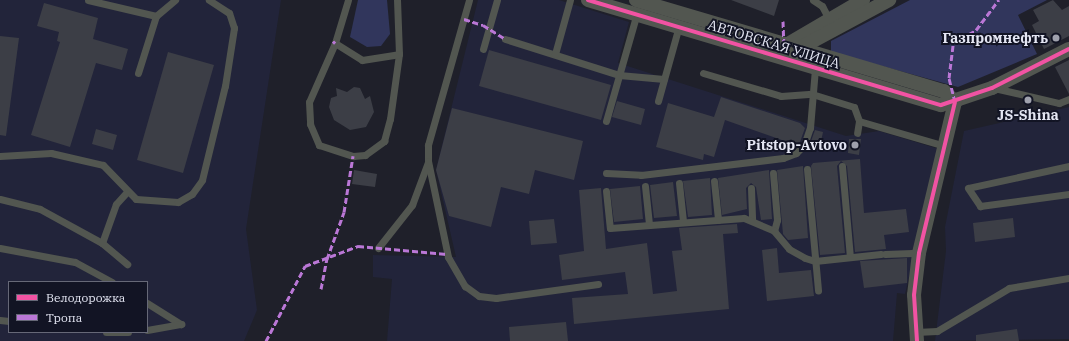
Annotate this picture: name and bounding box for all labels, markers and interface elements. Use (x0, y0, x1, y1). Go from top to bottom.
street label: АВТОВСКАЯ УЛИЦА (706, 16, 842, 72)
place label: Газпромнефть (942, 30, 1048, 46)
marker: Газпромнефть (1051, 33, 1061, 43)
marker: JS-Shina (1023, 95, 1033, 105)
place label: JS-Shina (997, 107, 1059, 123)
place label: Pitstop-Avtovo (747, 137, 847, 153)
marker: Pitstop-Avtovo (850, 140, 860, 150)
legend (8, 281, 148, 333)
text: Велодорожка (46, 290, 125, 305)
text: Тропа (46, 310, 82, 325)

